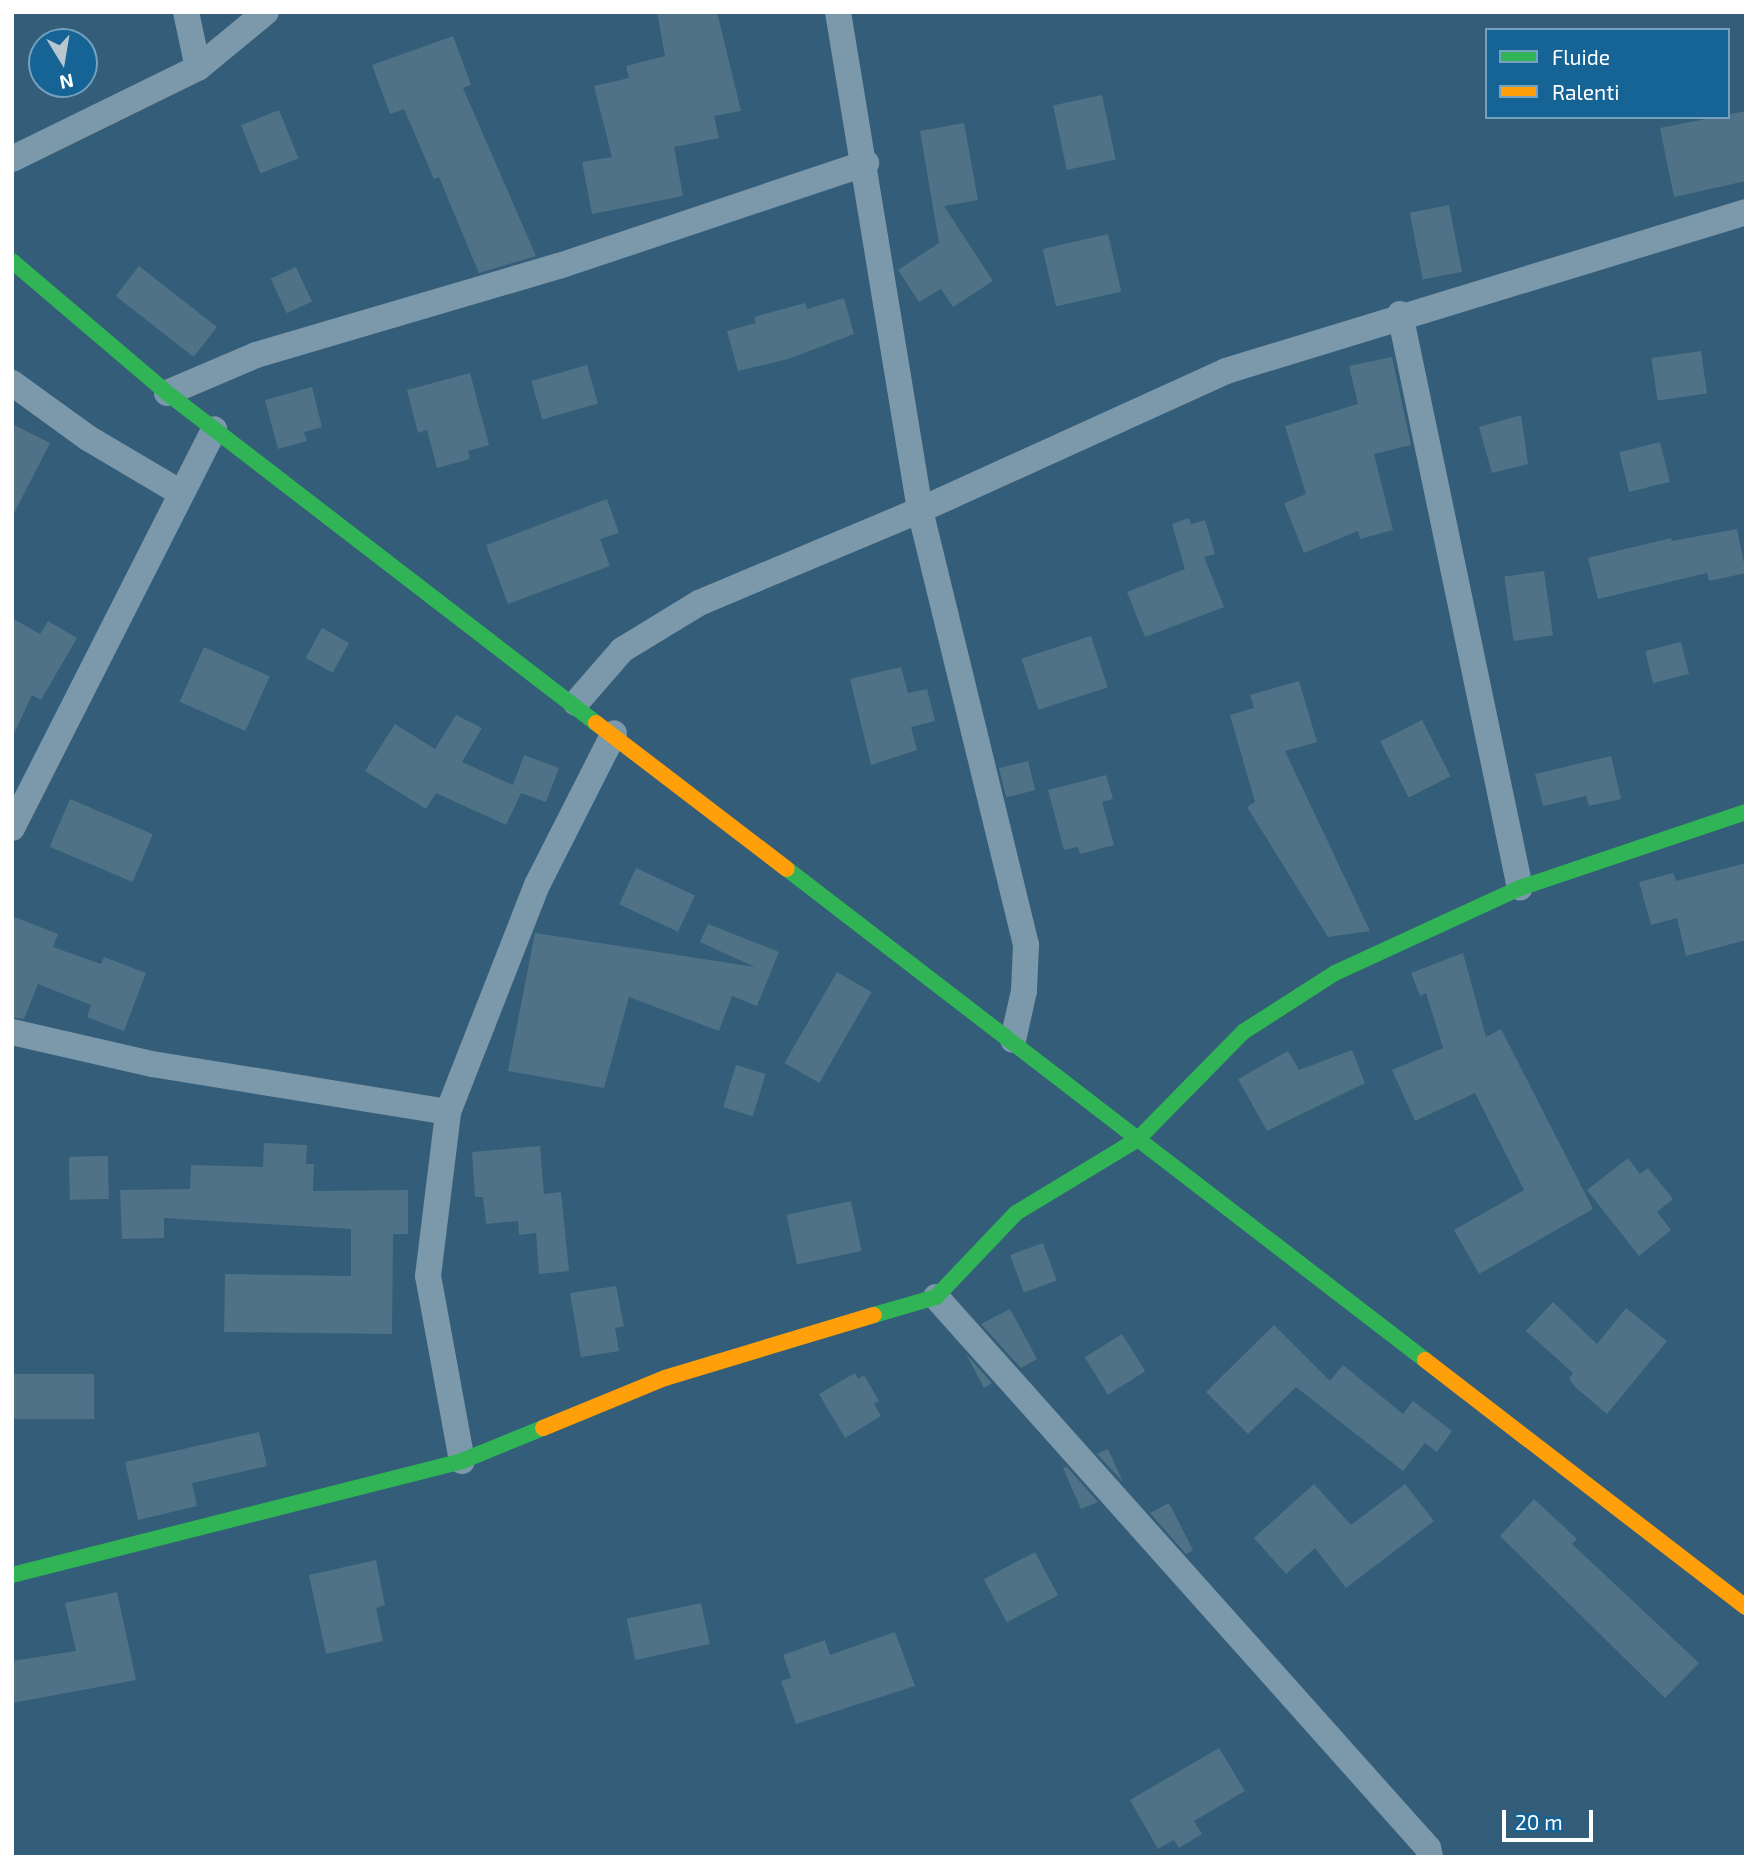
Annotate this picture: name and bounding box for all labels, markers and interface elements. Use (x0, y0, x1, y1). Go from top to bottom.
north arrow (28, 28, 98, 98)
legend (1485, 28, 1730, 119)
text: Fluide (1552, 44, 1610, 69)
text: N (58, 70, 76, 95)
text: Ralenti (1552, 79, 1619, 104)
scale bar (1506, 1796, 1597, 1840)
text: 20 m (1515, 1809, 1563, 1834)

